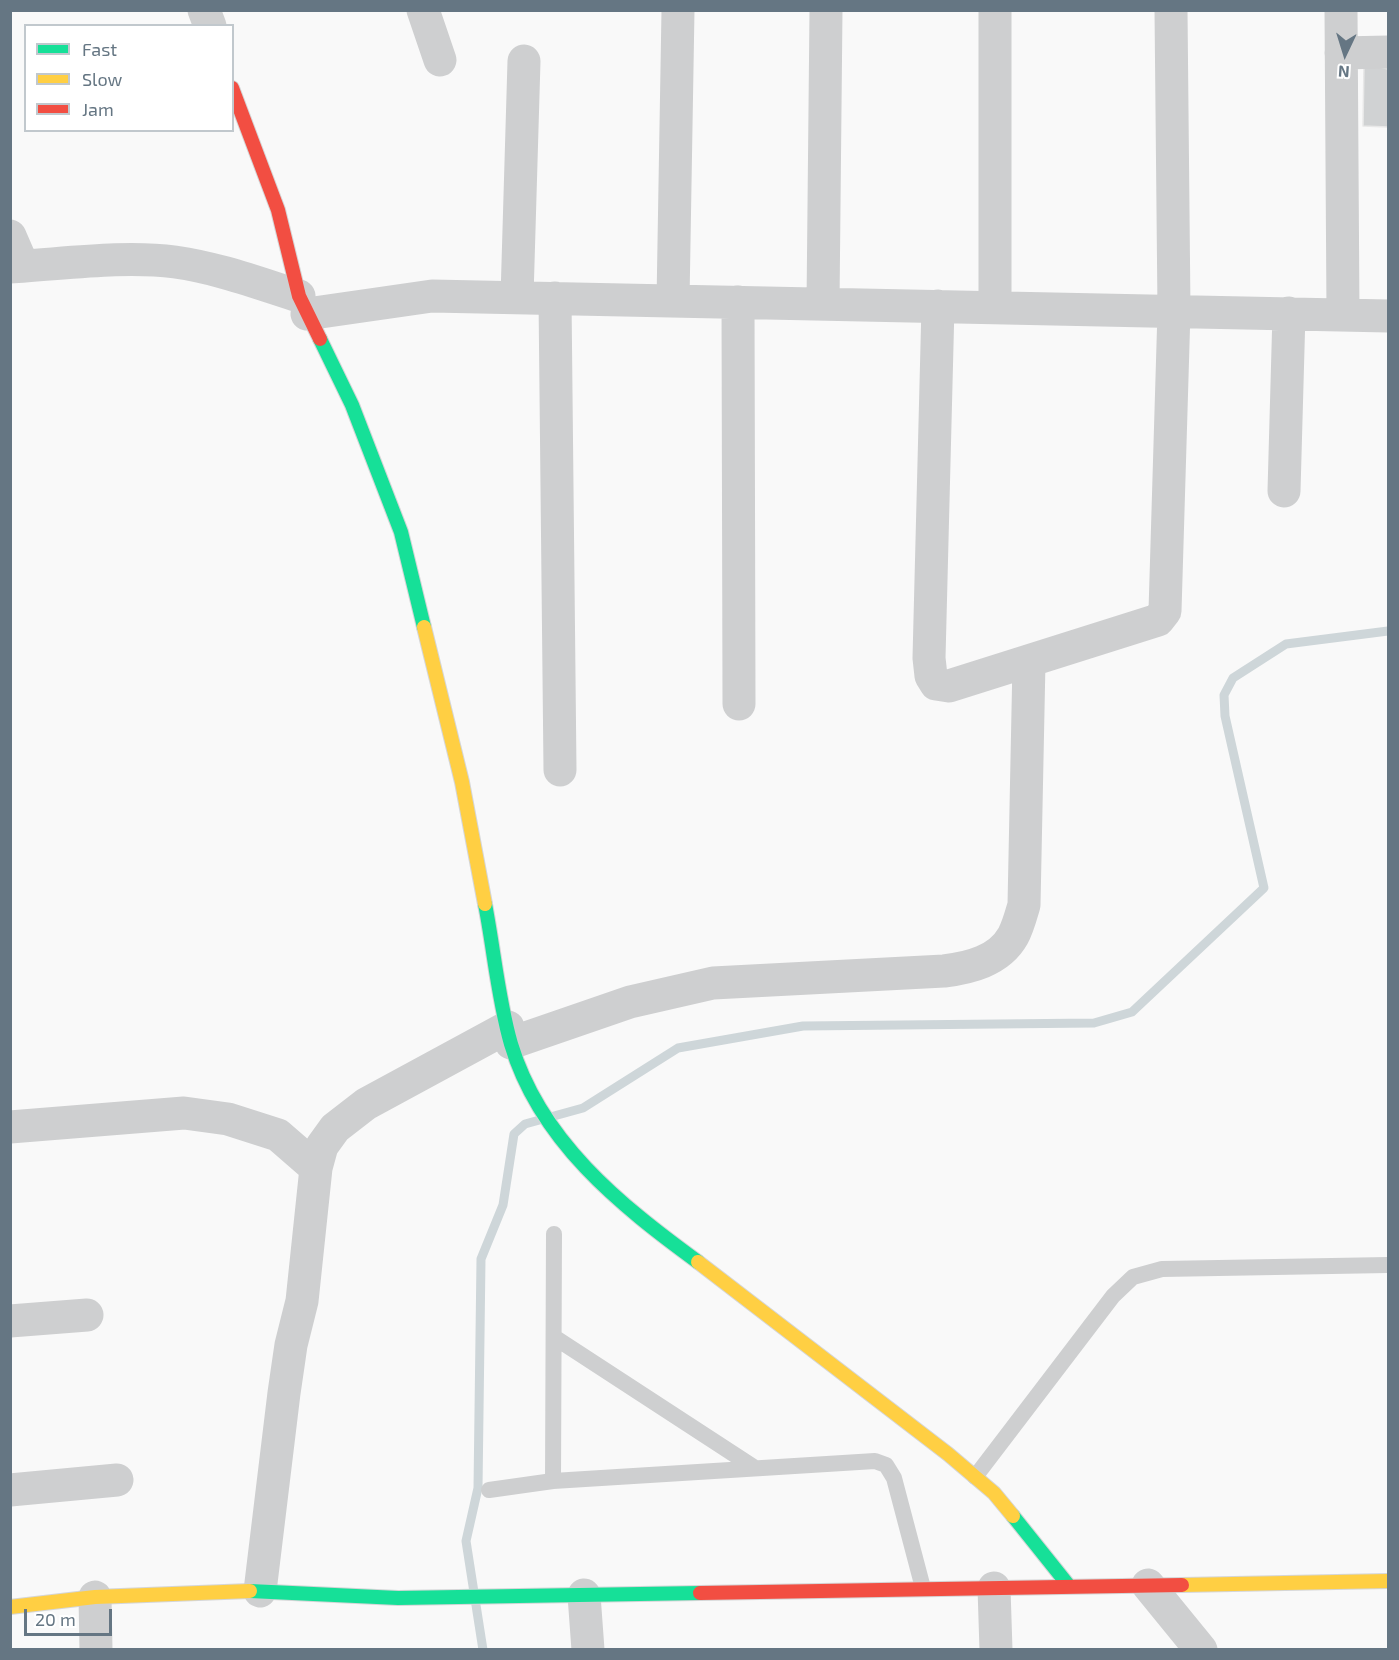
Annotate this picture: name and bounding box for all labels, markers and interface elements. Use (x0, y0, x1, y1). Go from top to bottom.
legend (24, 24, 234, 132)
north arrow (1315, 24, 1375, 84)
text: Fast (82, 38, 117, 60)
text: N (1337, 63, 1350, 82)
text: Slow (82, 68, 122, 90)
text: Jam (82, 98, 114, 120)
scale bar (27, 1597, 116, 1635)
text: 20 m (35, 1608, 76, 1630)

